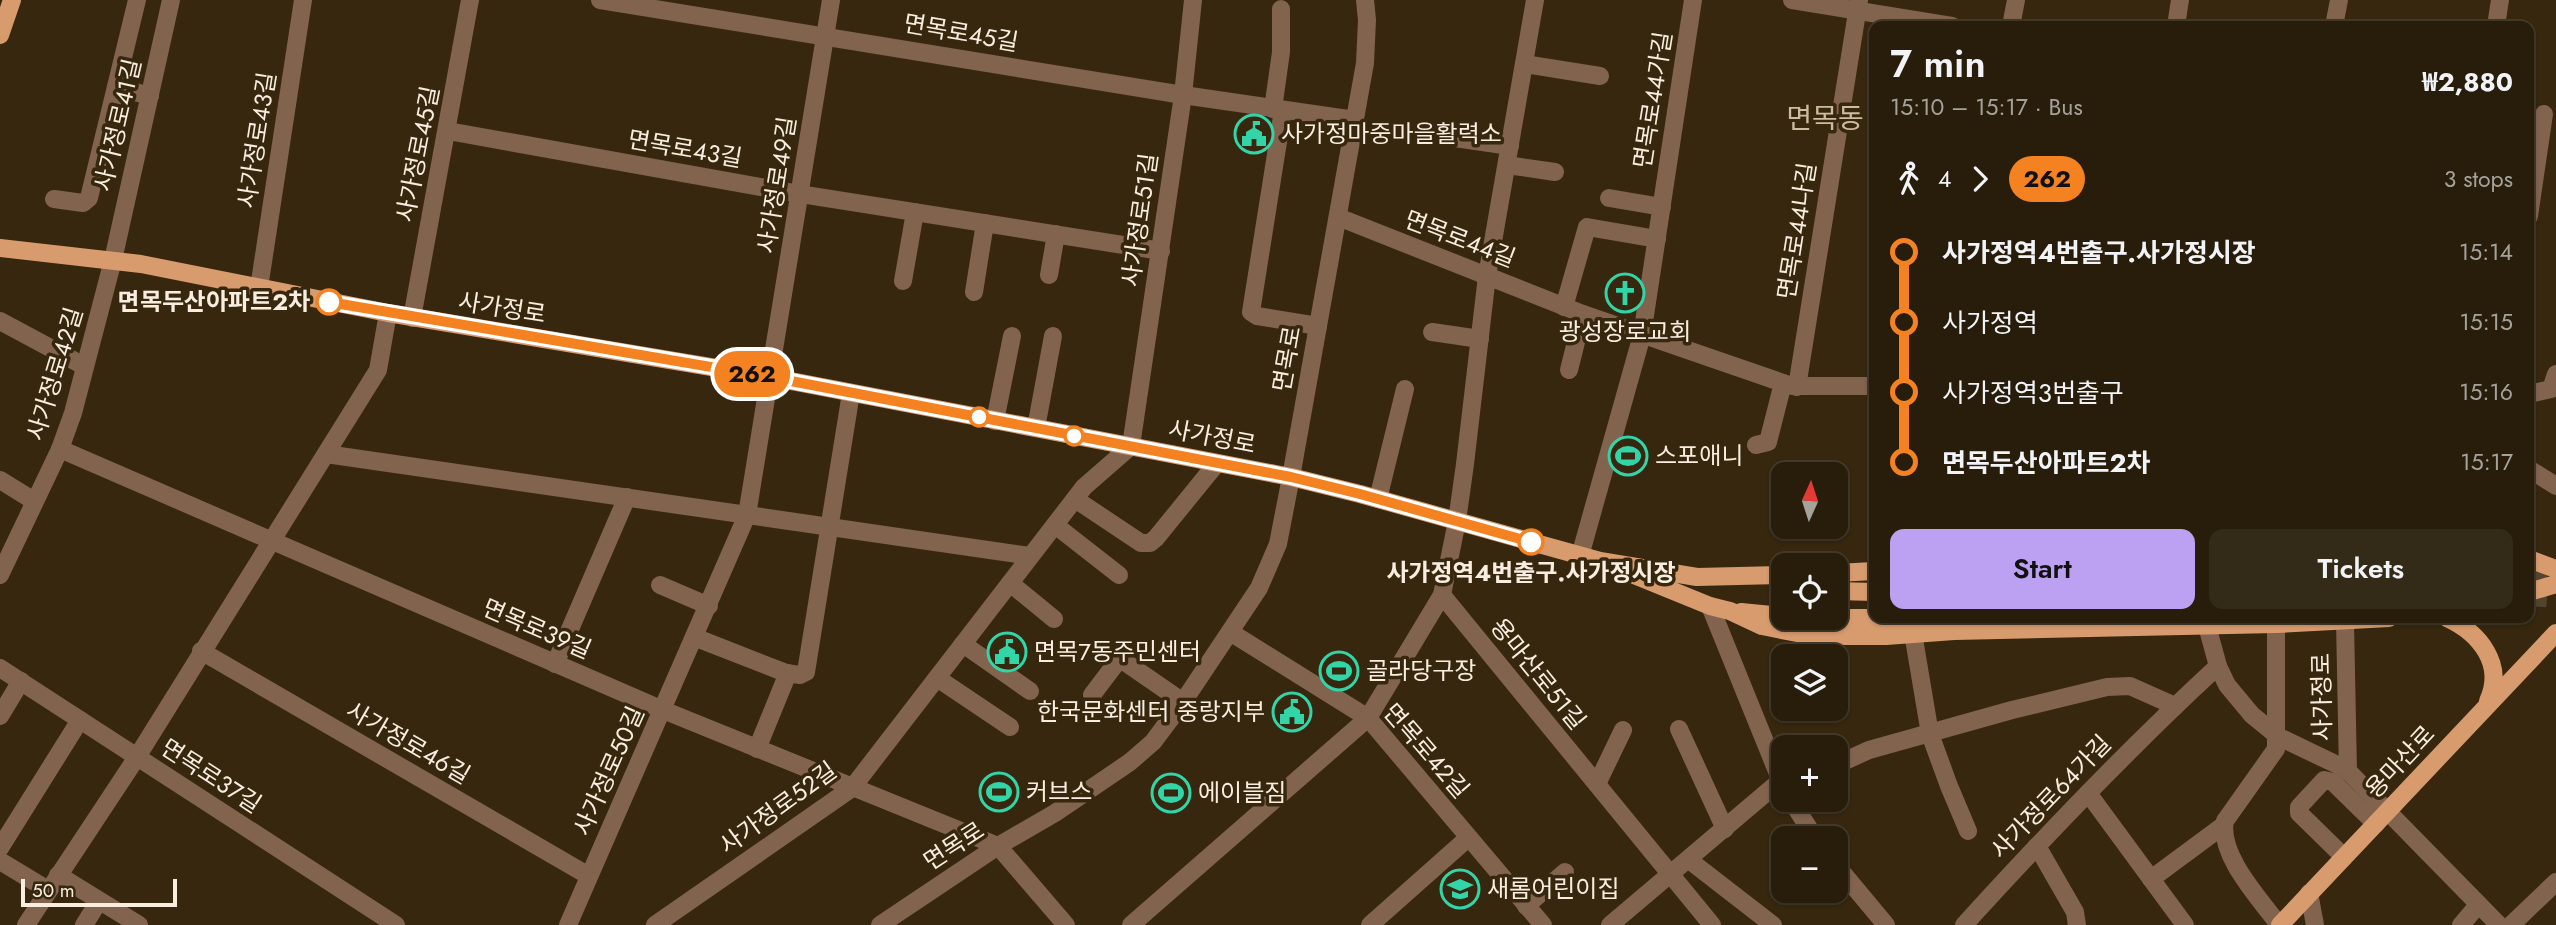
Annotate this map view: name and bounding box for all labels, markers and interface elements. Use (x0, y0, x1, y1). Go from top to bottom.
street label: 면목로45길 (901, 5, 1021, 60)
street label: 면목로44가길 (1624, 29, 1681, 171)
text: 7 min (1890, 36, 1986, 91)
street label: 사가정로41길 (85, 55, 150, 195)
text: ₩2,880 (2422, 63, 2513, 101)
street label: 사가정로43길 (228, 69, 285, 211)
street label: 사가정로45길 (387, 83, 448, 225)
text: 15:10 – 15:17 · Bus (1890, 90, 2083, 124)
district label: 면목동 (1786, 98, 1864, 139)
public building icon: 사가정마중마을활력소 (1233, 113, 1275, 155)
street label: 사가정로49길 (748, 114, 805, 256)
place label: 사가정마중마을활력소 (1281, 116, 1502, 151)
street label: 면목로43길 (625, 121, 745, 176)
street label: 사가정로51길 (1113, 151, 1166, 289)
street label: 면목로44나길 (1768, 160, 1825, 302)
icon: walk (1890, 160, 1928, 198)
icon: forward (1961, 160, 1999, 198)
text: 262 (2023, 161, 2071, 196)
text: 4 (1938, 162, 1951, 196)
text: 3 stops (2444, 162, 2513, 196)
street label: 면목로44길 (1400, 201, 1521, 276)
text: 사가정역4번출구.사가정시장 (1942, 234, 2256, 272)
text: 15:14 (2459, 235, 2513, 269)
church icon: 광성장로교회 (1604, 272, 1646, 314)
street label: 사가정로 (456, 283, 548, 332)
place label: 면목두산아파트2차 (118, 284, 310, 319)
marker: 면목두산아파트2차 (316, 289, 342, 315)
street label: 사가정로42길 (18, 303, 91, 445)
text: 사가정역 (1942, 304, 2038, 342)
text: 15:15 (2459, 305, 2513, 339)
place label: 광성장로교회 (1559, 314, 1691, 349)
street label: 면목로 (1264, 323, 1309, 395)
line badge: 262 (712, 351, 792, 397)
text: 262 (728, 356, 776, 391)
text: 사가정역3번출구 (1942, 374, 2124, 412)
text: 15:16 (2459, 375, 2513, 409)
unlabelled marker (969, 407, 989, 427)
street label: 사가정로 (1165, 411, 1259, 462)
unlabelled marker (1064, 426, 1084, 446)
sports icon: 스포애니 (1607, 435, 1649, 477)
place label: 스포애니 (1655, 438, 1743, 473)
text: 면목두산아파트2차 (1942, 444, 2150, 482)
text: 15:17 (2460, 445, 2513, 479)
north arrow (1771, 462, 1848, 539)
map controls (1771, 462, 1848, 903)
marker: 사가정역4번출구.사가정시장 (1518, 529, 1544, 555)
button: Start (1890, 529, 2195, 609)
button: Tickets (2209, 529, 2513, 609)
button: locate (1771, 553, 1848, 630)
place label: 사가정역4번출구.사가정시장 (1386, 555, 1676, 590)
street label: 면목로39길 (477, 590, 597, 667)
street label: 용마산로51길 (1482, 610, 1594, 737)
public building icon: 면목7동주민센터 (986, 631, 1028, 673)
place label: 면목7동주민센터 (1034, 634, 1201, 669)
button: layers (1771, 644, 1848, 721)
sports icon: 골라당구장 (1318, 650, 1360, 692)
place label: 골라당구장 (1366, 653, 1476, 688)
street label: 사가정로 (2303, 653, 2340, 741)
public building icon: 한국문화센터 중랑지부 (1271, 691, 1313, 733)
street label: 사가정로46길 (340, 693, 477, 792)
place label: 한국문화센터 중랑지부 (1037, 694, 1265, 729)
street label: 면목로42길 (1375, 695, 1478, 806)
street label: 사가정로50길 (564, 700, 653, 841)
street label: 용마산로 (2357, 717, 2443, 806)
street label: 사가정로64가길 (1982, 727, 2119, 866)
street label: 면목로37길 (154, 730, 268, 821)
button: + (1771, 735, 1848, 812)
street label: 사가정로52길 (712, 753, 844, 862)
sports icon: 커브스 (978, 771, 1020, 813)
sports icon: 에이블짐 (1150, 772, 1192, 814)
place label: 커브스 (1026, 774, 1092, 809)
place label: 에이블짐 (1198, 775, 1286, 810)
street label: 면목로 (916, 813, 991, 878)
button: − (1771, 826, 1848, 903)
school or university icon: 새롬어린이집 (1439, 868, 1481, 910)
place label: 새롬어린이집 (1487, 871, 1619, 906)
scale bar (21, 876, 177, 908)
text: 50 m (32, 877, 75, 904)

